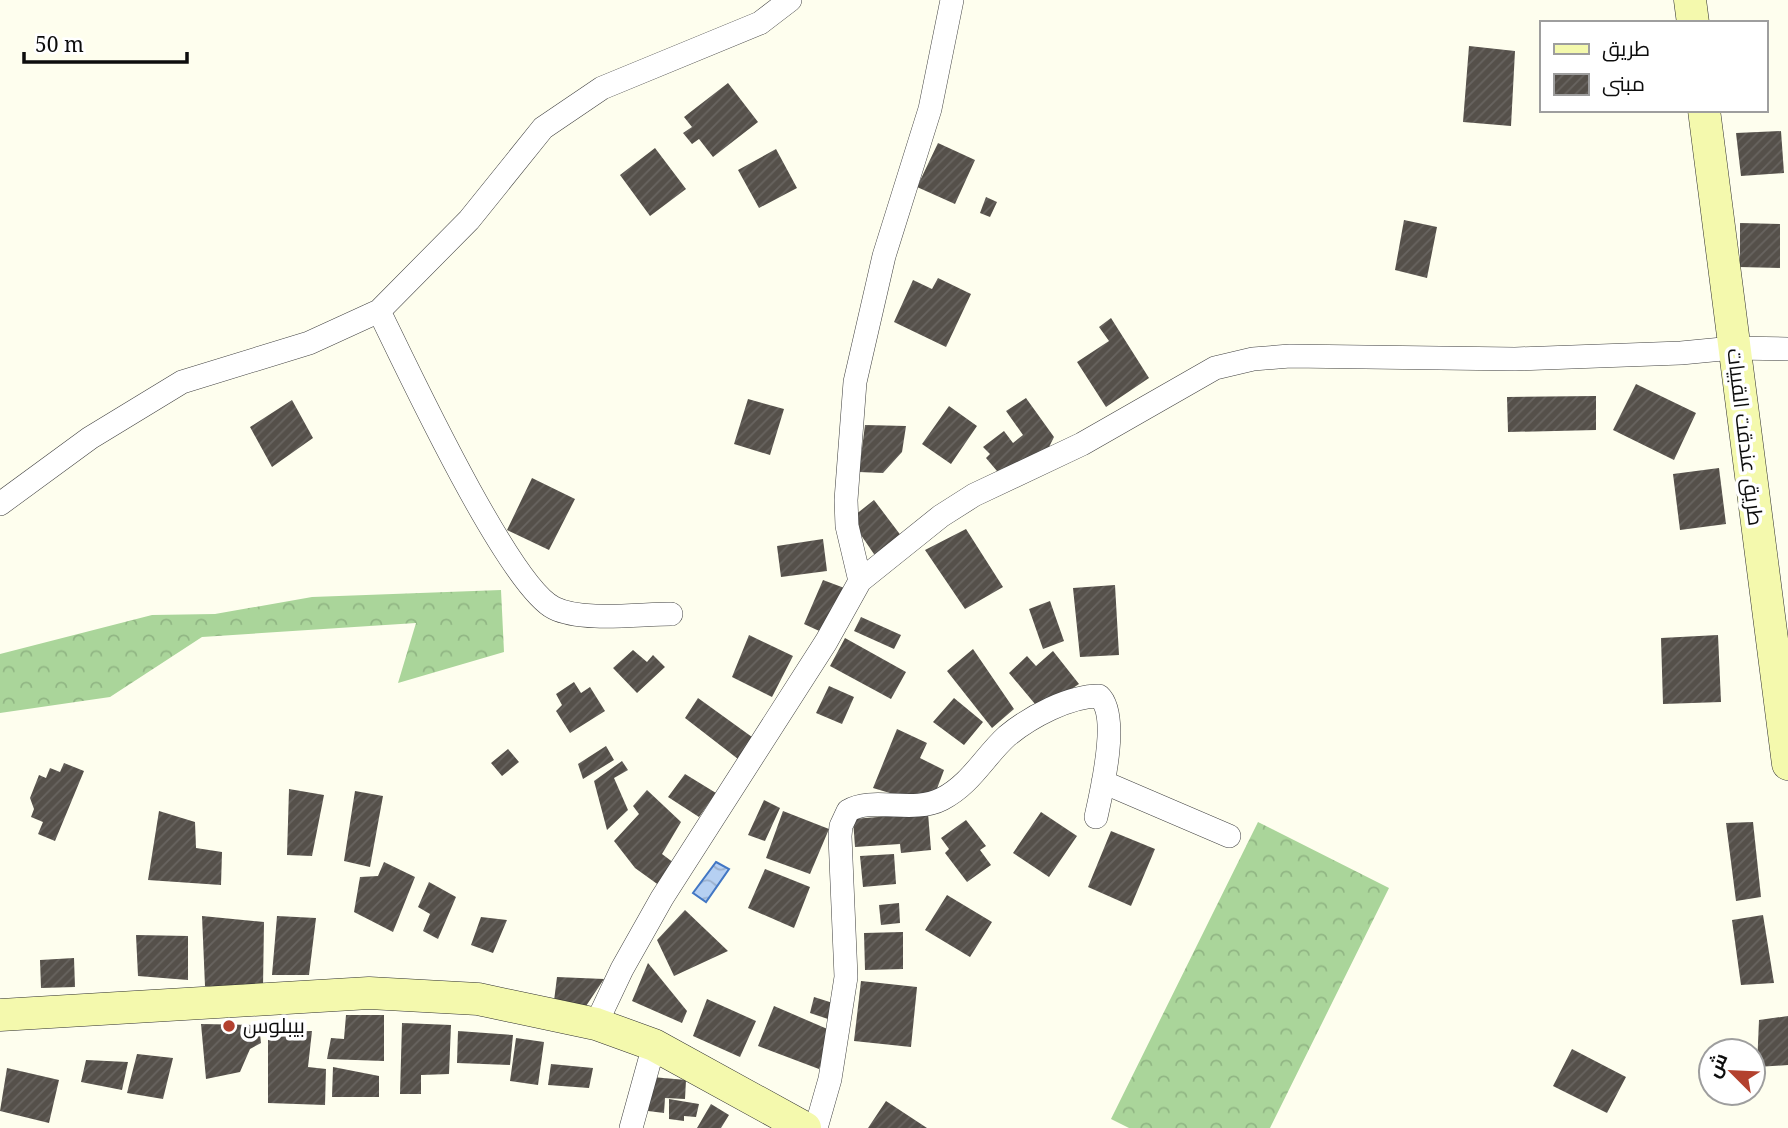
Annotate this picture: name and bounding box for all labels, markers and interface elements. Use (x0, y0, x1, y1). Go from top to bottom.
scale bar (24, 21, 187, 65)
legend (1540, 21, 1767, 112)
text: 50 m (35, 30, 84, 58)
text: طريق (1602, 34, 1650, 62)
text: مبنى (1602, 69, 1645, 97)
street label: طريق عندقت القبيات (1721, 347, 1771, 527)
place label: بيبلوس (243, 1011, 305, 1039)
marker: بيبلوس (221, 1018, 237, 1034)
north arrow (1697, 1037, 1767, 1107)
text: ش (1700, 1049, 1733, 1082)

